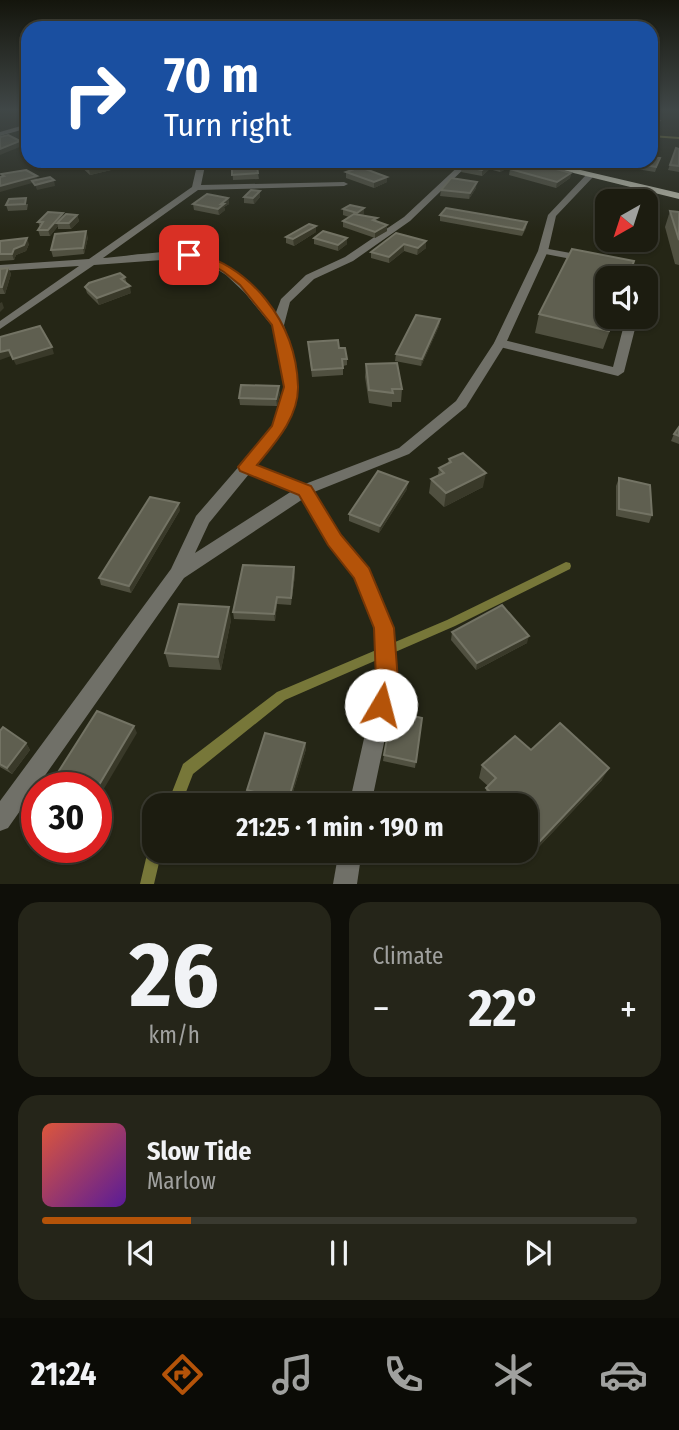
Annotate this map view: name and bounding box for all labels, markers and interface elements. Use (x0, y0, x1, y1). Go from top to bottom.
text: 70 m (164, 46, 259, 105)
icon: right (49, 49, 140, 140)
text: Turn right (164, 106, 291, 144)
north arrow (595, 189, 658, 252)
map controls (595, 189, 658, 329)
pin (159, 225, 219, 285)
icon: arrive (170, 236, 208, 274)
button: sound (595, 266, 658, 329)
position arrow (344, 668, 418, 742)
speed limit sign: 30 (21, 772, 112, 863)
text: 21:25 · 1 min · 190 m (236, 812, 444, 843)
text: 26 (129, 921, 219, 1030)
text: Climate (373, 942, 443, 970)
text: 22° (468, 977, 541, 1040)
text: − (373, 986, 390, 1032)
text: + (620, 986, 637, 1032)
text: km/h (149, 1021, 200, 1049)
text: Slow Tide (147, 1136, 251, 1167)
text: Marlow (147, 1167, 216, 1195)
icon: previous (122, 1234, 160, 1272)
icon: pause (320, 1234, 358, 1272)
icon: next (519, 1234, 557, 1272)
icon: directions (158, 1350, 207, 1399)
icon: music (268, 1350, 317, 1399)
icon: phone (379, 1350, 428, 1399)
icon: climate (489, 1350, 538, 1399)
icon: car (599, 1350, 648, 1399)
text: 21:24 (31, 1355, 96, 1393)

